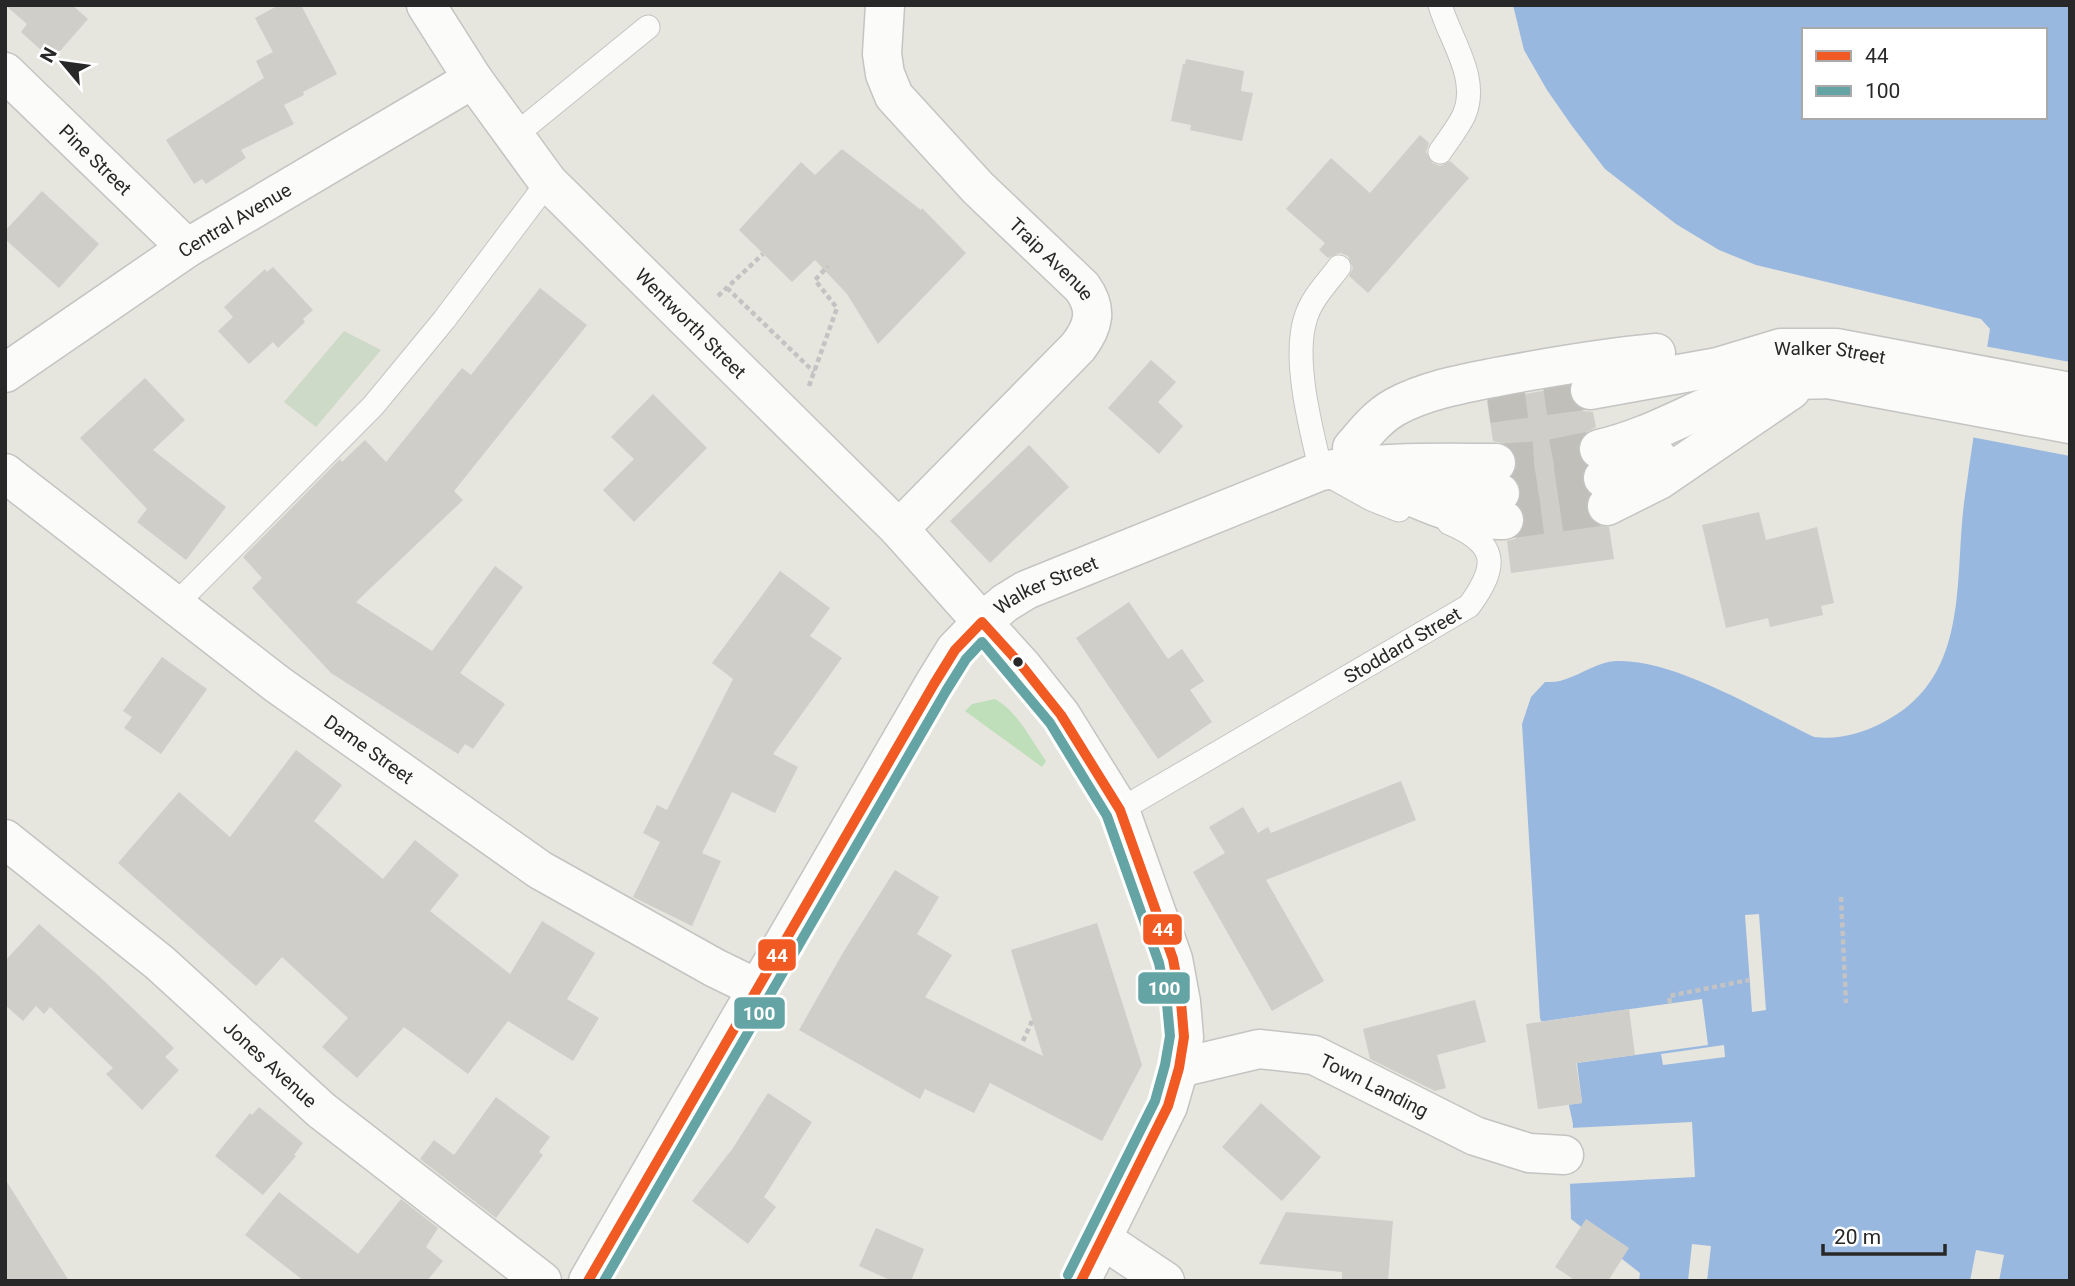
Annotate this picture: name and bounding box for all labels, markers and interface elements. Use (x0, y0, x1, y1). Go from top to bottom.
north arrow (28, 28, 98, 98)
legend (1802, 28, 2047, 119)
text: N (35, 44, 62, 66)
text: 44 (1865, 44, 1889, 68)
text: 100 (1865, 79, 1900, 103)
street label: Pine Street (54, 119, 137, 200)
street label: Central Avenue (174, 178, 295, 262)
street label: Traip Avenue (1005, 213, 1099, 304)
street label: Wentworth Street (631, 263, 751, 383)
street label: Walker Street (1774, 337, 1888, 369)
street label: Walker Street (989, 551, 1101, 619)
street label: Stoddard Street (1340, 602, 1465, 688)
unlabelled marker (1011, 655, 1025, 669)
street label: Dame Street (320, 710, 418, 789)
line badge: 44 (1142, 913, 1183, 946)
text: 44 (1152, 918, 1174, 941)
line badge: 44 (757, 938, 797, 972)
text: 44 (766, 944, 788, 967)
line badge: 100 (1137, 971, 1191, 1005)
text: 100 (1148, 977, 1180, 1000)
line badge: 100 (733, 996, 786, 1030)
text: 100 (743, 1002, 775, 1025)
street label: Jones Avenue (219, 1015, 322, 1112)
street label: Town Landing (1316, 1048, 1432, 1122)
scale bar (1823, 1212, 1946, 1256)
text: 20 m (1834, 1225, 1881, 1249)

